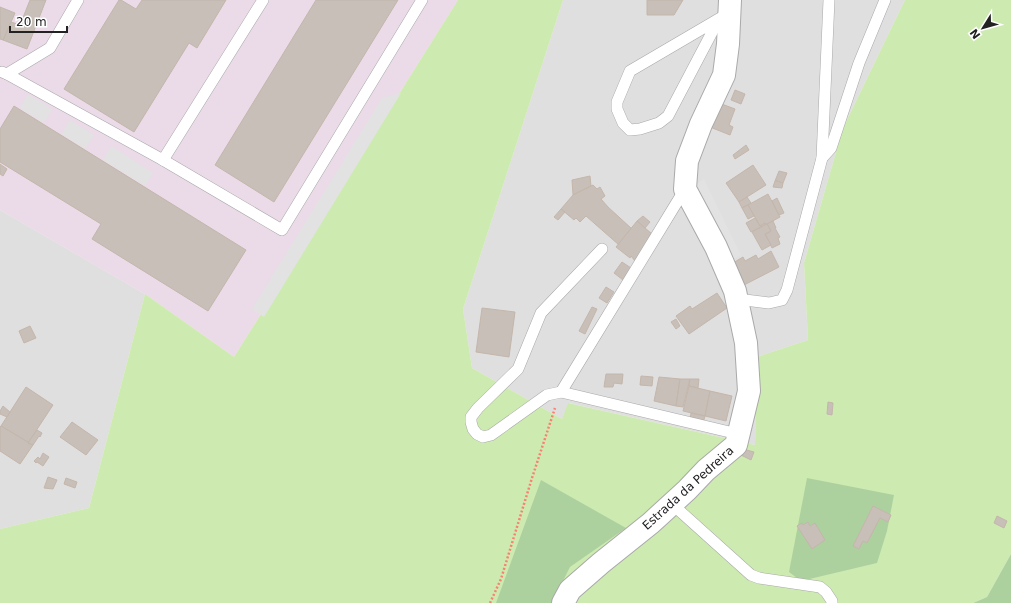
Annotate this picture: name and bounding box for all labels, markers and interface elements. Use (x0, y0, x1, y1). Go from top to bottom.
scale bar (10, 8, 67, 34)
north arrow (963, 8, 1003, 48)
text: 20 m (16, 15, 47, 29)
text: N (967, 26, 983, 41)
street label: Estrada da Pedreira (640, 443, 736, 533)

